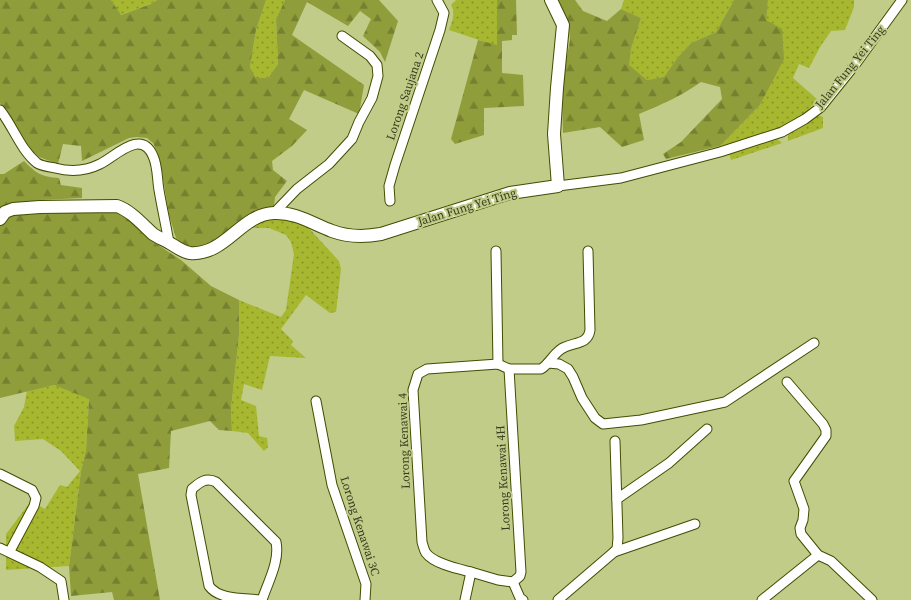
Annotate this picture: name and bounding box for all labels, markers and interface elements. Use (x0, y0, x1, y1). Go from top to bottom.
street label: Jalan Fung Yei Ting (811, 22, 888, 113)
street label: Lorong Saujana 2 (382, 50, 428, 142)
street label: Jalan Fung Yei Ting (415, 184, 518, 230)
street label: Lorong Kenawai 4 (394, 393, 414, 489)
street label: Lorong Kenawai 4H (492, 425, 514, 531)
street label: Lorong Kenawai 3C (336, 474, 384, 578)

